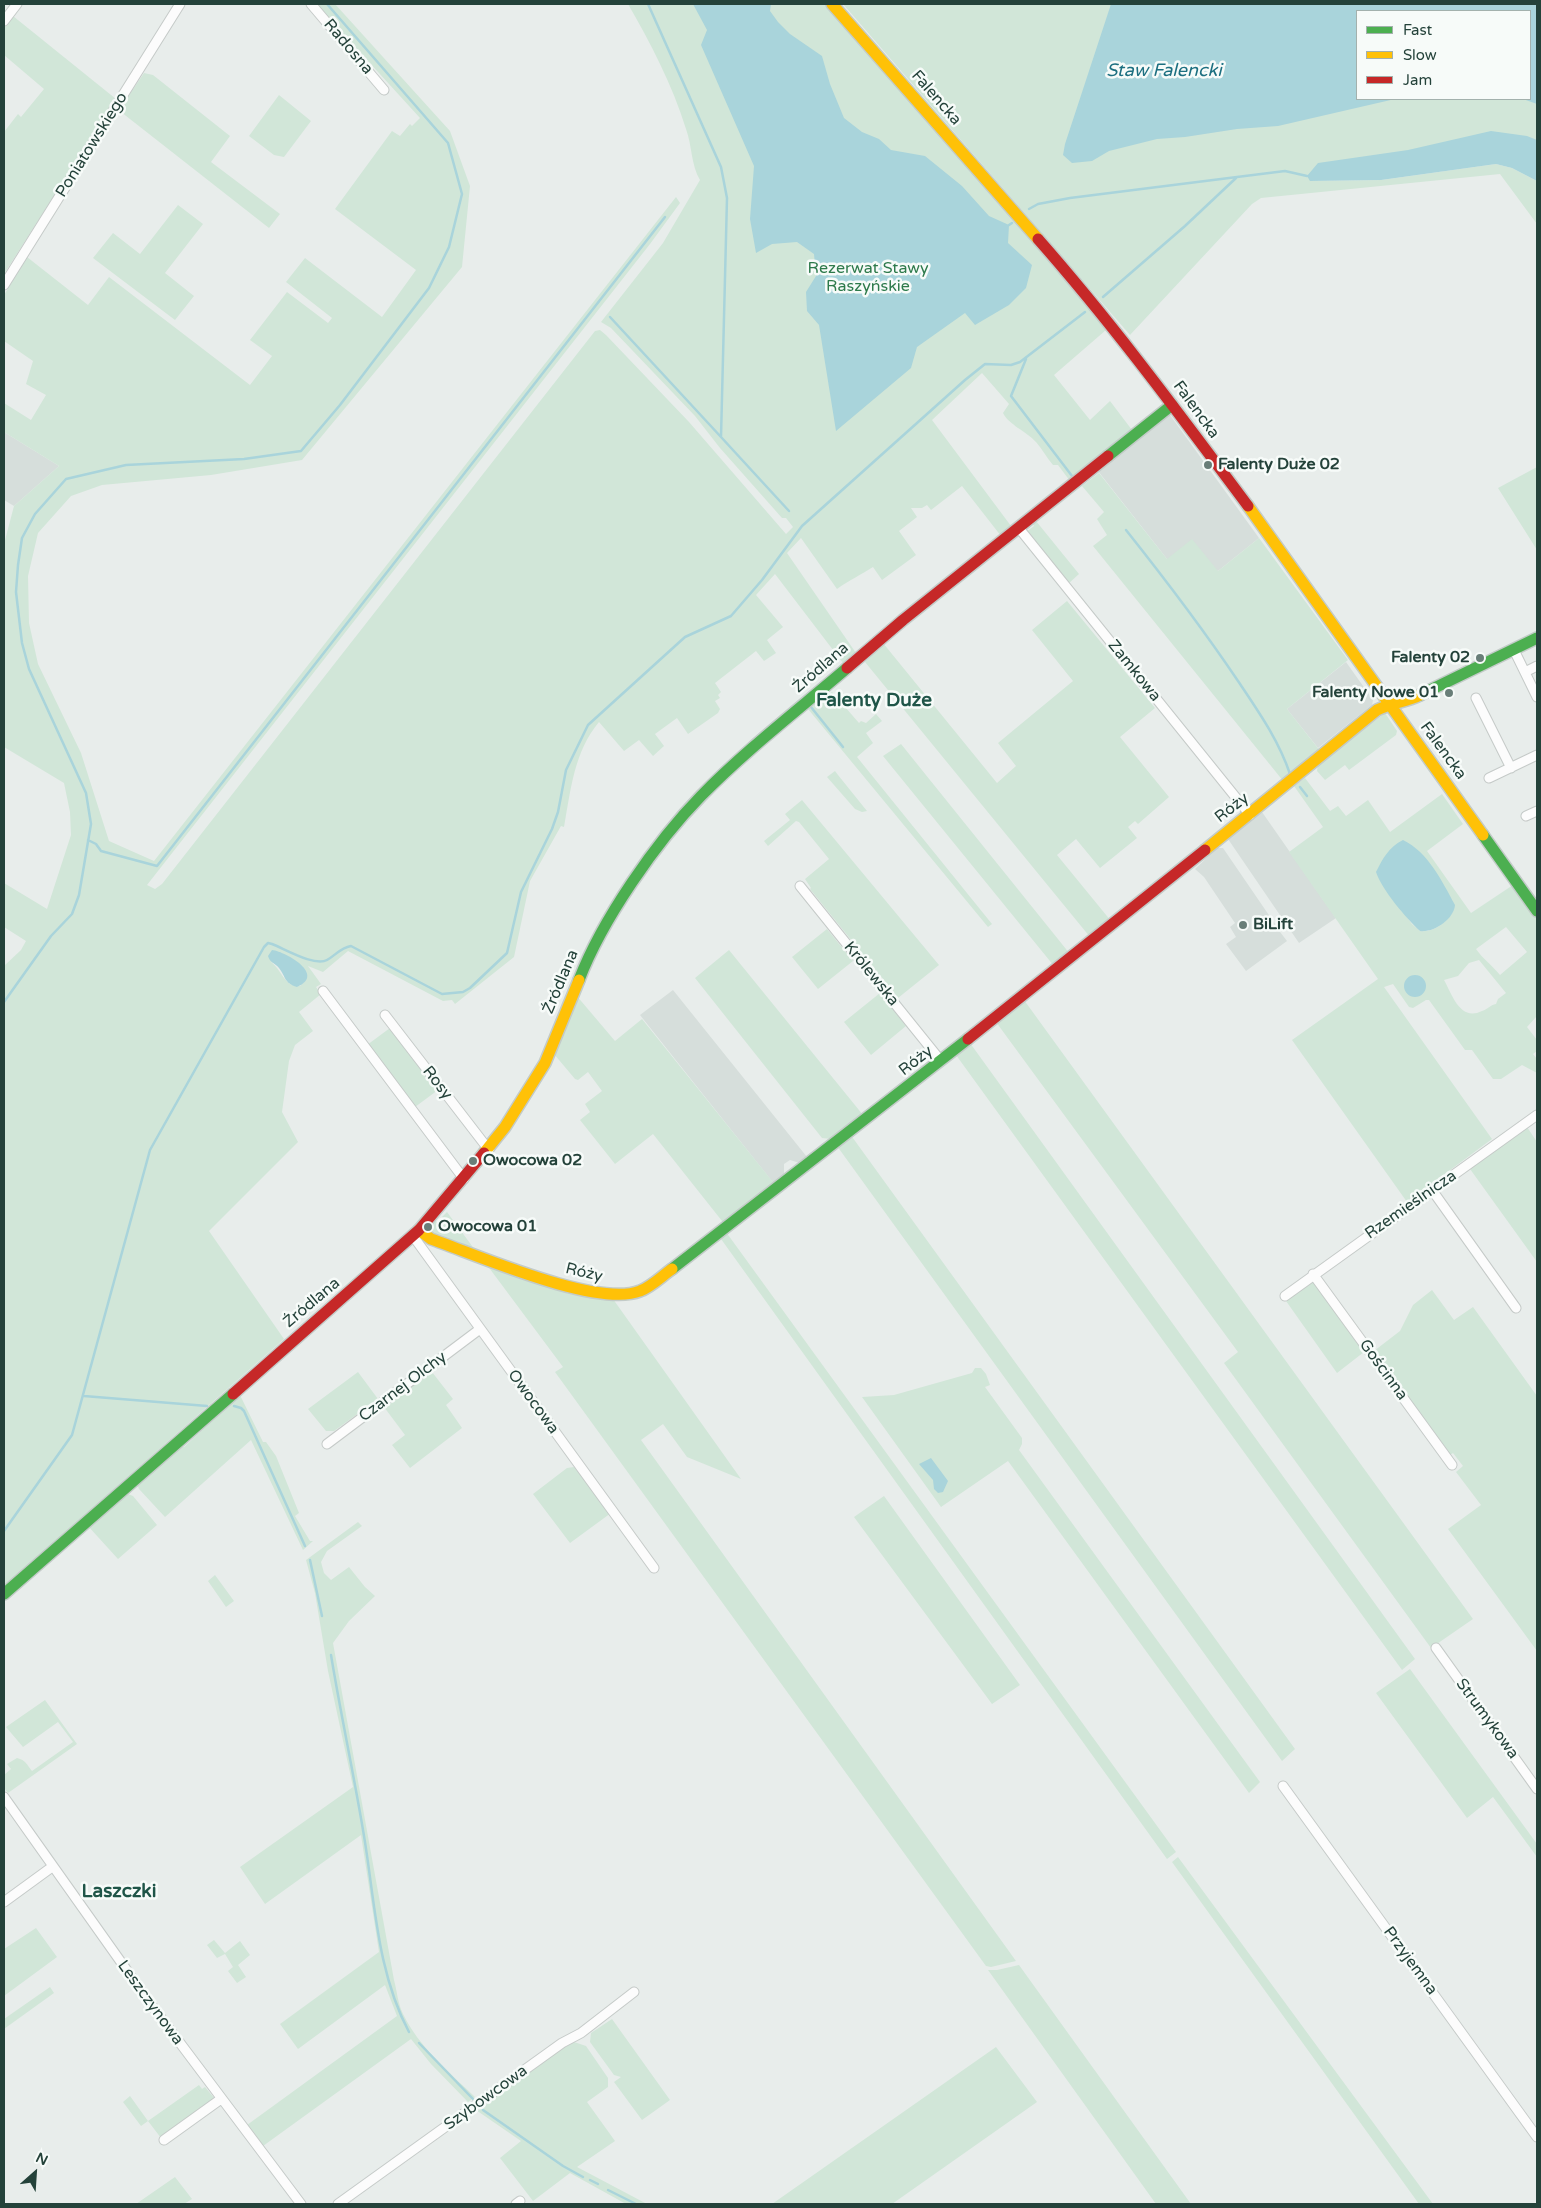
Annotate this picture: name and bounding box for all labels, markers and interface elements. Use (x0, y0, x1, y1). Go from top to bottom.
legend (1356, 10, 1531, 100)
street label: Radosna (319, 15, 377, 79)
text: Fast (1403, 21, 1432, 39)
text: Slow (1403, 46, 1437, 64)
water label: Staw Falencki (1106, 60, 1222, 82)
street label: Falencka (907, 67, 965, 129)
text: Jam (1403, 71, 1432, 89)
street label: Poniatowskiego (52, 89, 132, 201)
park label: Rezerwat Stawy Raszyńskie (808, 259, 928, 297)
street label: Falencka (1169, 378, 1223, 442)
place label: Falenty Duże 02 (1218, 455, 1340, 475)
marker: Falenty Duże 02 (1202, 459, 1214, 471)
street label: Zamkowa (1103, 636, 1165, 706)
street label: Źródlana (789, 639, 853, 697)
place label: Falenty 02 (1391, 648, 1470, 668)
marker: Falenty 02 (1474, 652, 1486, 664)
place label: Falenty Nowe 01 (1312, 683, 1439, 703)
marker: Falenty Nowe 01 (1443, 687, 1455, 699)
district label: Falenty Duże (816, 690, 932, 712)
street label: Falencka (1416, 719, 1470, 783)
street label: Róży (1211, 789, 1253, 827)
place label: BiLift (1253, 915, 1293, 935)
marker: BiLift (1237, 919, 1249, 931)
street label: Królewska (839, 938, 903, 1010)
street label: Źródlana (539, 947, 583, 1017)
street label: Róży (895, 1042, 937, 1080)
street label: Rosy (418, 1062, 456, 1104)
place label: Owocowa 02 (483, 1151, 582, 1171)
marker: Owocowa 02 (467, 1155, 479, 1167)
street label: Rzemieślnicza (1362, 1166, 1460, 1244)
place label: Owocowa 01 (438, 1217, 537, 1237)
marker: Owocowa 01 (422, 1221, 434, 1233)
street label: Róży (563, 1259, 605, 1287)
street label: Źródlana (280, 1274, 344, 1332)
street label: Gościnna (1355, 1336, 1411, 1404)
street label: Czarnej Olchy (355, 1348, 451, 1426)
street label: Owocowa (503, 1366, 563, 1438)
street label: Strumykowa (1451, 1675, 1523, 1763)
district label: Laszczki (82, 1881, 156, 1903)
street label: Przyjemna (1379, 1923, 1441, 1999)
street label: Leszczynowa (113, 1957, 187, 2049)
street label: Szybowcowa (441, 2061, 531, 2135)
north arrow (10, 2148, 60, 2198)
text: N (33, 2149, 51, 2169)

